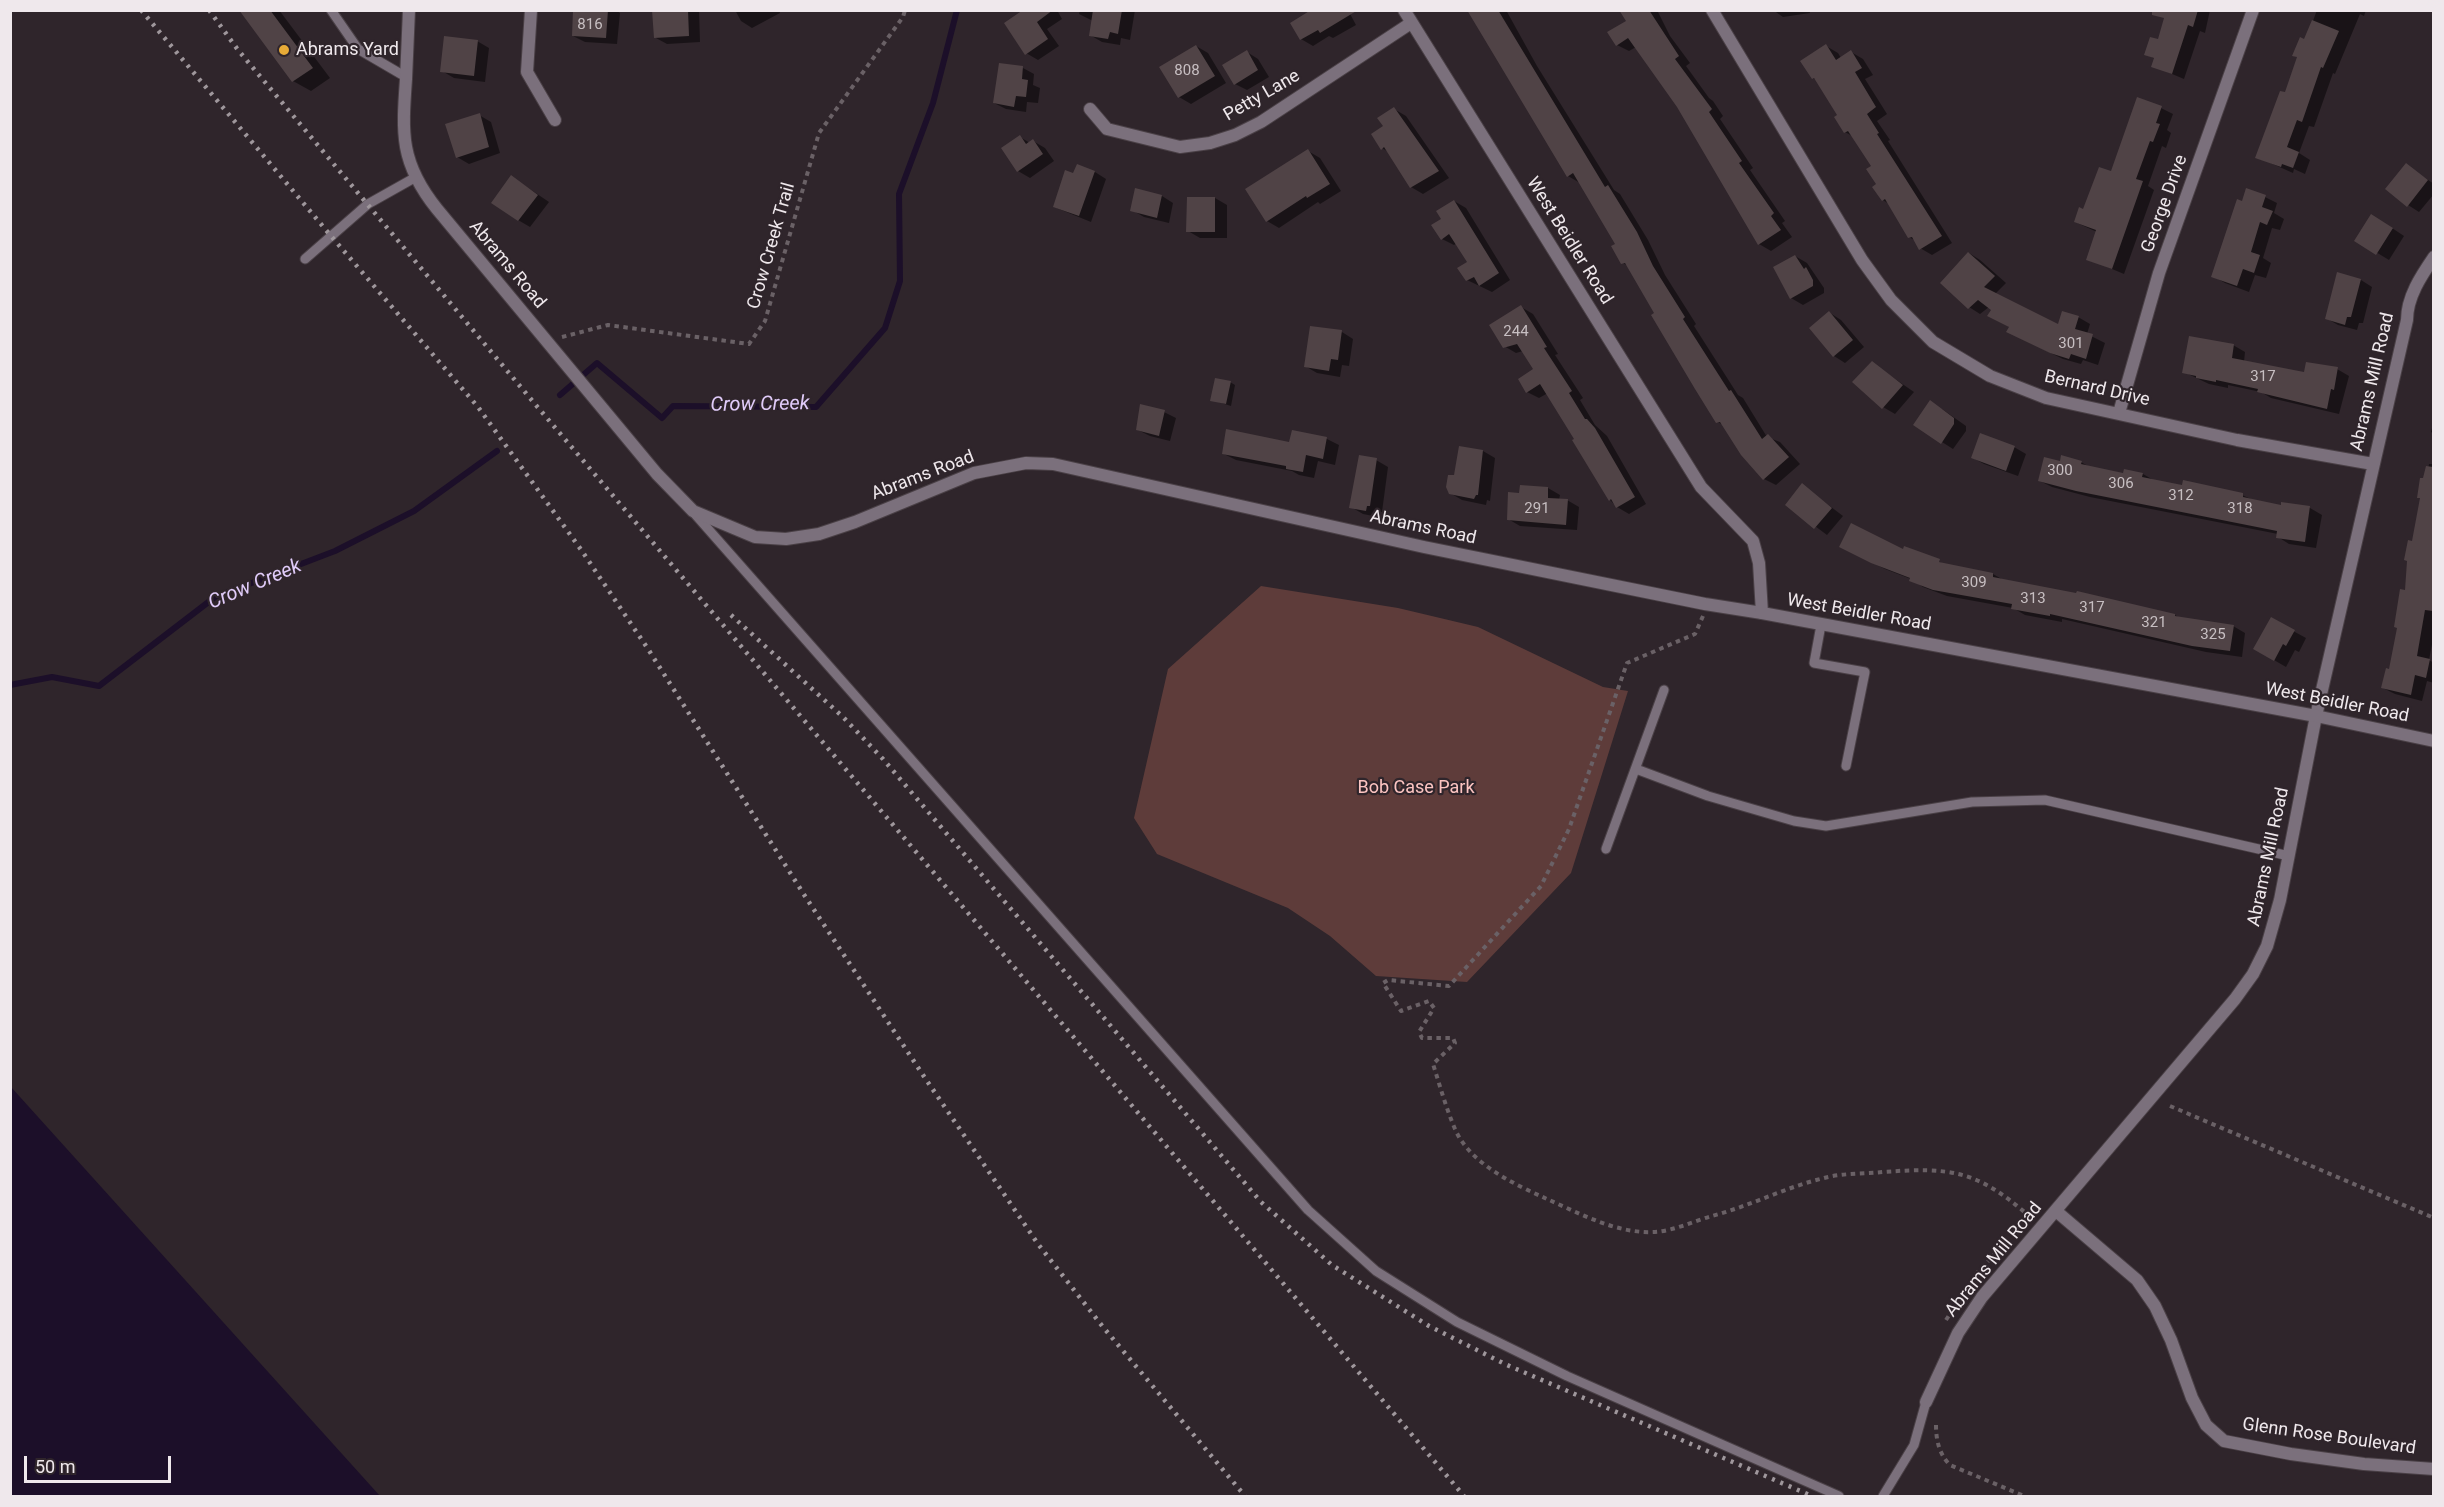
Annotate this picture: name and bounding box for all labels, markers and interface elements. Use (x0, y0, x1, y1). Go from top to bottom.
house number: 816 (577, 16, 603, 34)
place label: Abrams Yard (296, 39, 399, 61)
marker: Abrams Yard (277, 43, 291, 57)
house number: 808 (1174, 62, 1200, 80)
street label: Petty Lane (1220, 66, 1304, 126)
street label: George Drive (2137, 152, 2193, 256)
street label: West Beidler Road (1521, 173, 1617, 309)
street label: Crow Creek Trail (744, 180, 800, 312)
street label: Abrams Road (464, 217, 550, 313)
street label: Abrams Mill Road (2347, 311, 2399, 453)
house number: 244 (1503, 323, 1529, 341)
house number: 301 (2058, 335, 2084, 353)
street label: Bernard Drive (2042, 366, 2152, 412)
house number: 317 (2250, 368, 2276, 386)
water label: Crow Creek (710, 392, 810, 418)
street label: Abrams Road (869, 447, 977, 505)
house number: 300 (2047, 462, 2073, 480)
house number: 306 (2108, 475, 2134, 493)
house number: 312 (2168, 487, 2194, 505)
house number: 291 (1524, 500, 1550, 518)
house number: 318 (2227, 500, 2253, 518)
street label: Abrams Road (1368, 506, 1478, 550)
water label: Crow Creek (205, 555, 305, 615)
house number: 309 (1961, 574, 1987, 592)
street label: West Beidler Road (1785, 590, 1933, 636)
house number: 313 (2020, 590, 2046, 608)
house number: 317 (2079, 599, 2105, 617)
house number: 321 (2141, 614, 2167, 632)
house number: 325 (2200, 626, 2226, 644)
street label: West Beidler Road (2263, 678, 2411, 728)
park label: Bob Case Park (1357, 777, 1475, 799)
street label: Abrams Mill Road (2244, 786, 2294, 928)
street label: Abrams Mill Road (1941, 1198, 2047, 1322)
street label: Glenn Rose Boulevard (2241, 1414, 2417, 1460)
scale bar (27, 1444, 174, 1482)
text: 50 m (35, 1456, 75, 1477)

